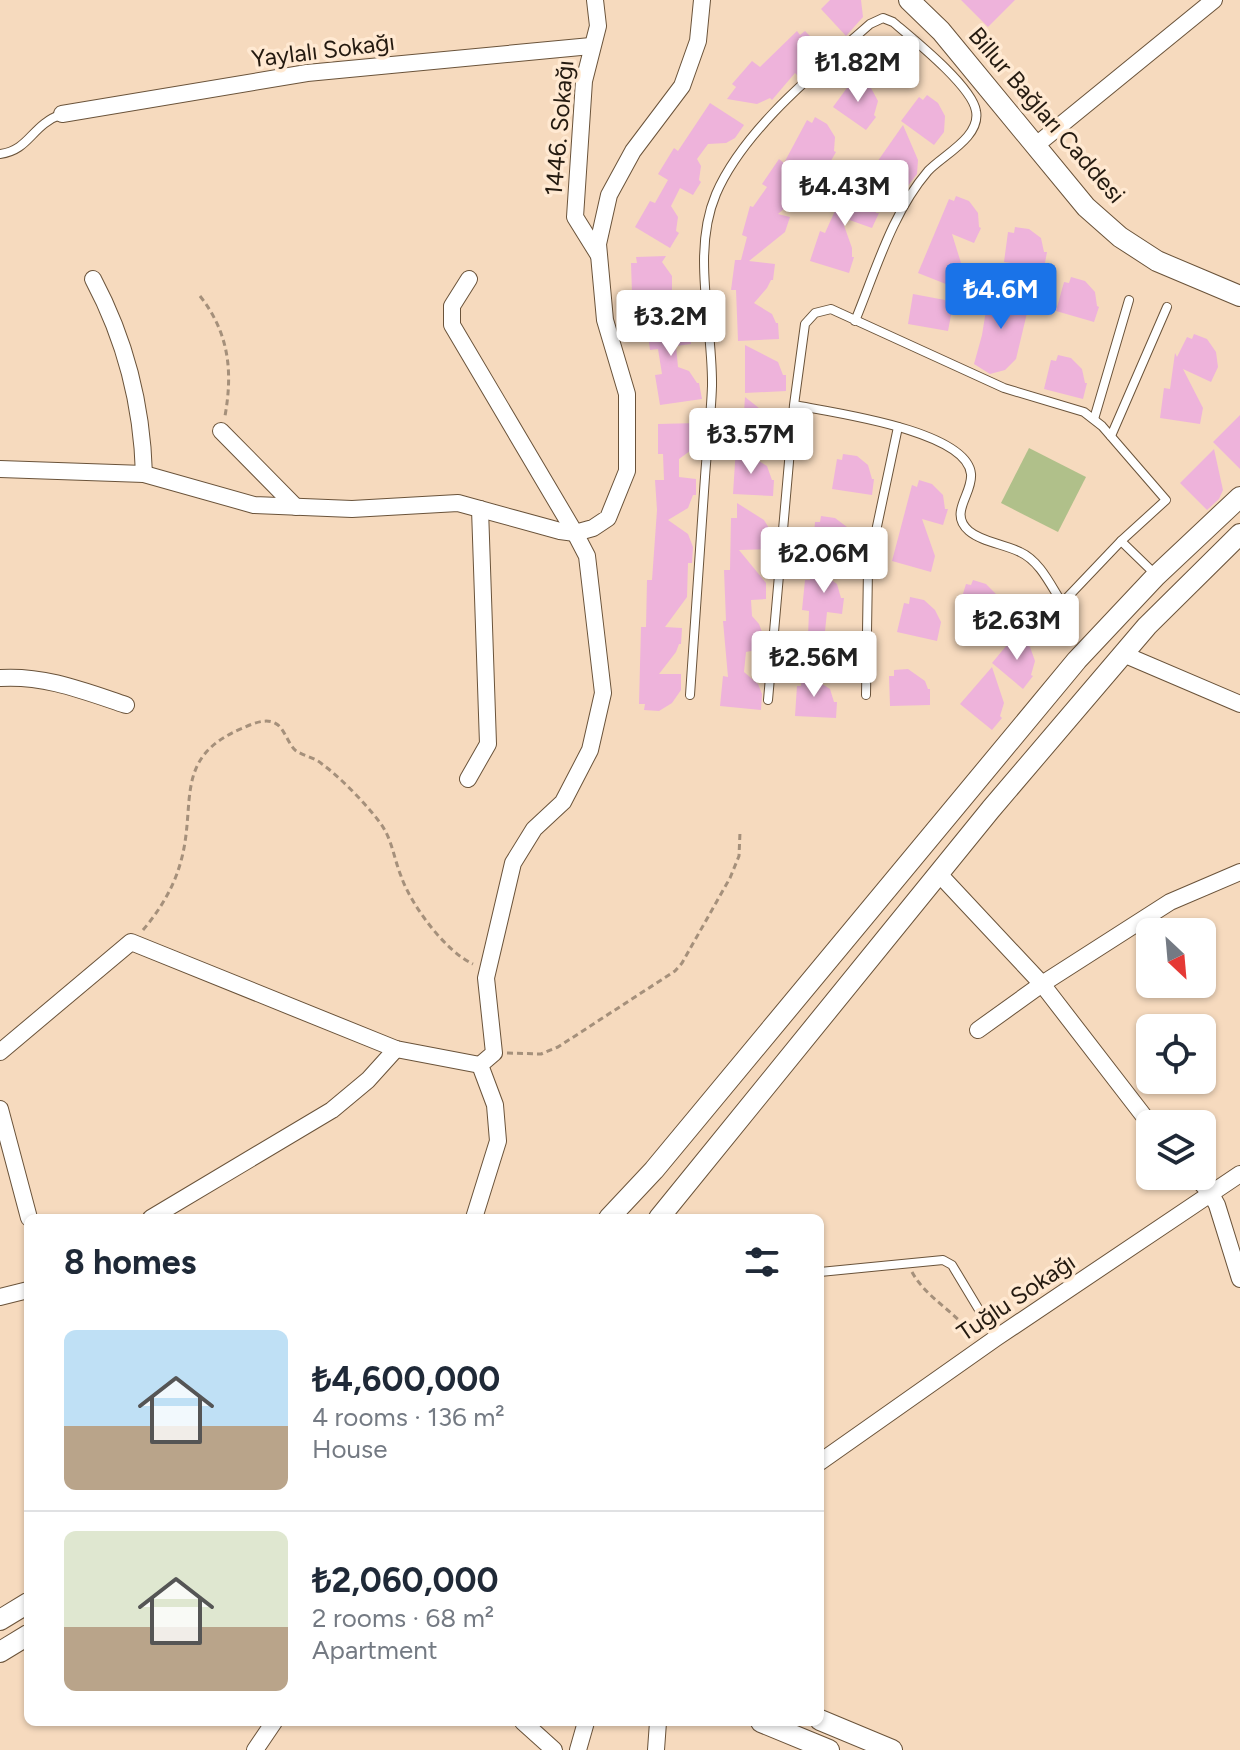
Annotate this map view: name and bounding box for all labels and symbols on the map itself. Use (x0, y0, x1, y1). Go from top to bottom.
street label: Billur Bağları Caddesi (963, 21, 1131, 209)
street label: Yaylalı Sokağı (250, 27, 396, 73)
pin: ₺1.82M (793, 36, 923, 104)
street label: 1446. Sokağı (539, 59, 579, 197)
pin: ₺4.43M (780, 160, 910, 228)
pin: ₺4.6M (945, 263, 1057, 331)
pin: ₺3.2M (615, 290, 727, 358)
pin: ₺3.57M (686, 408, 816, 476)
pin: ₺2.06M (759, 527, 889, 595)
pin: ₺2.63M (952, 594, 1082, 662)
pin: ₺2.56M (749, 631, 879, 699)
north arrow (1136, 918, 1216, 998)
street label: Tuğlu Sokağı (951, 1247, 1081, 1347)

